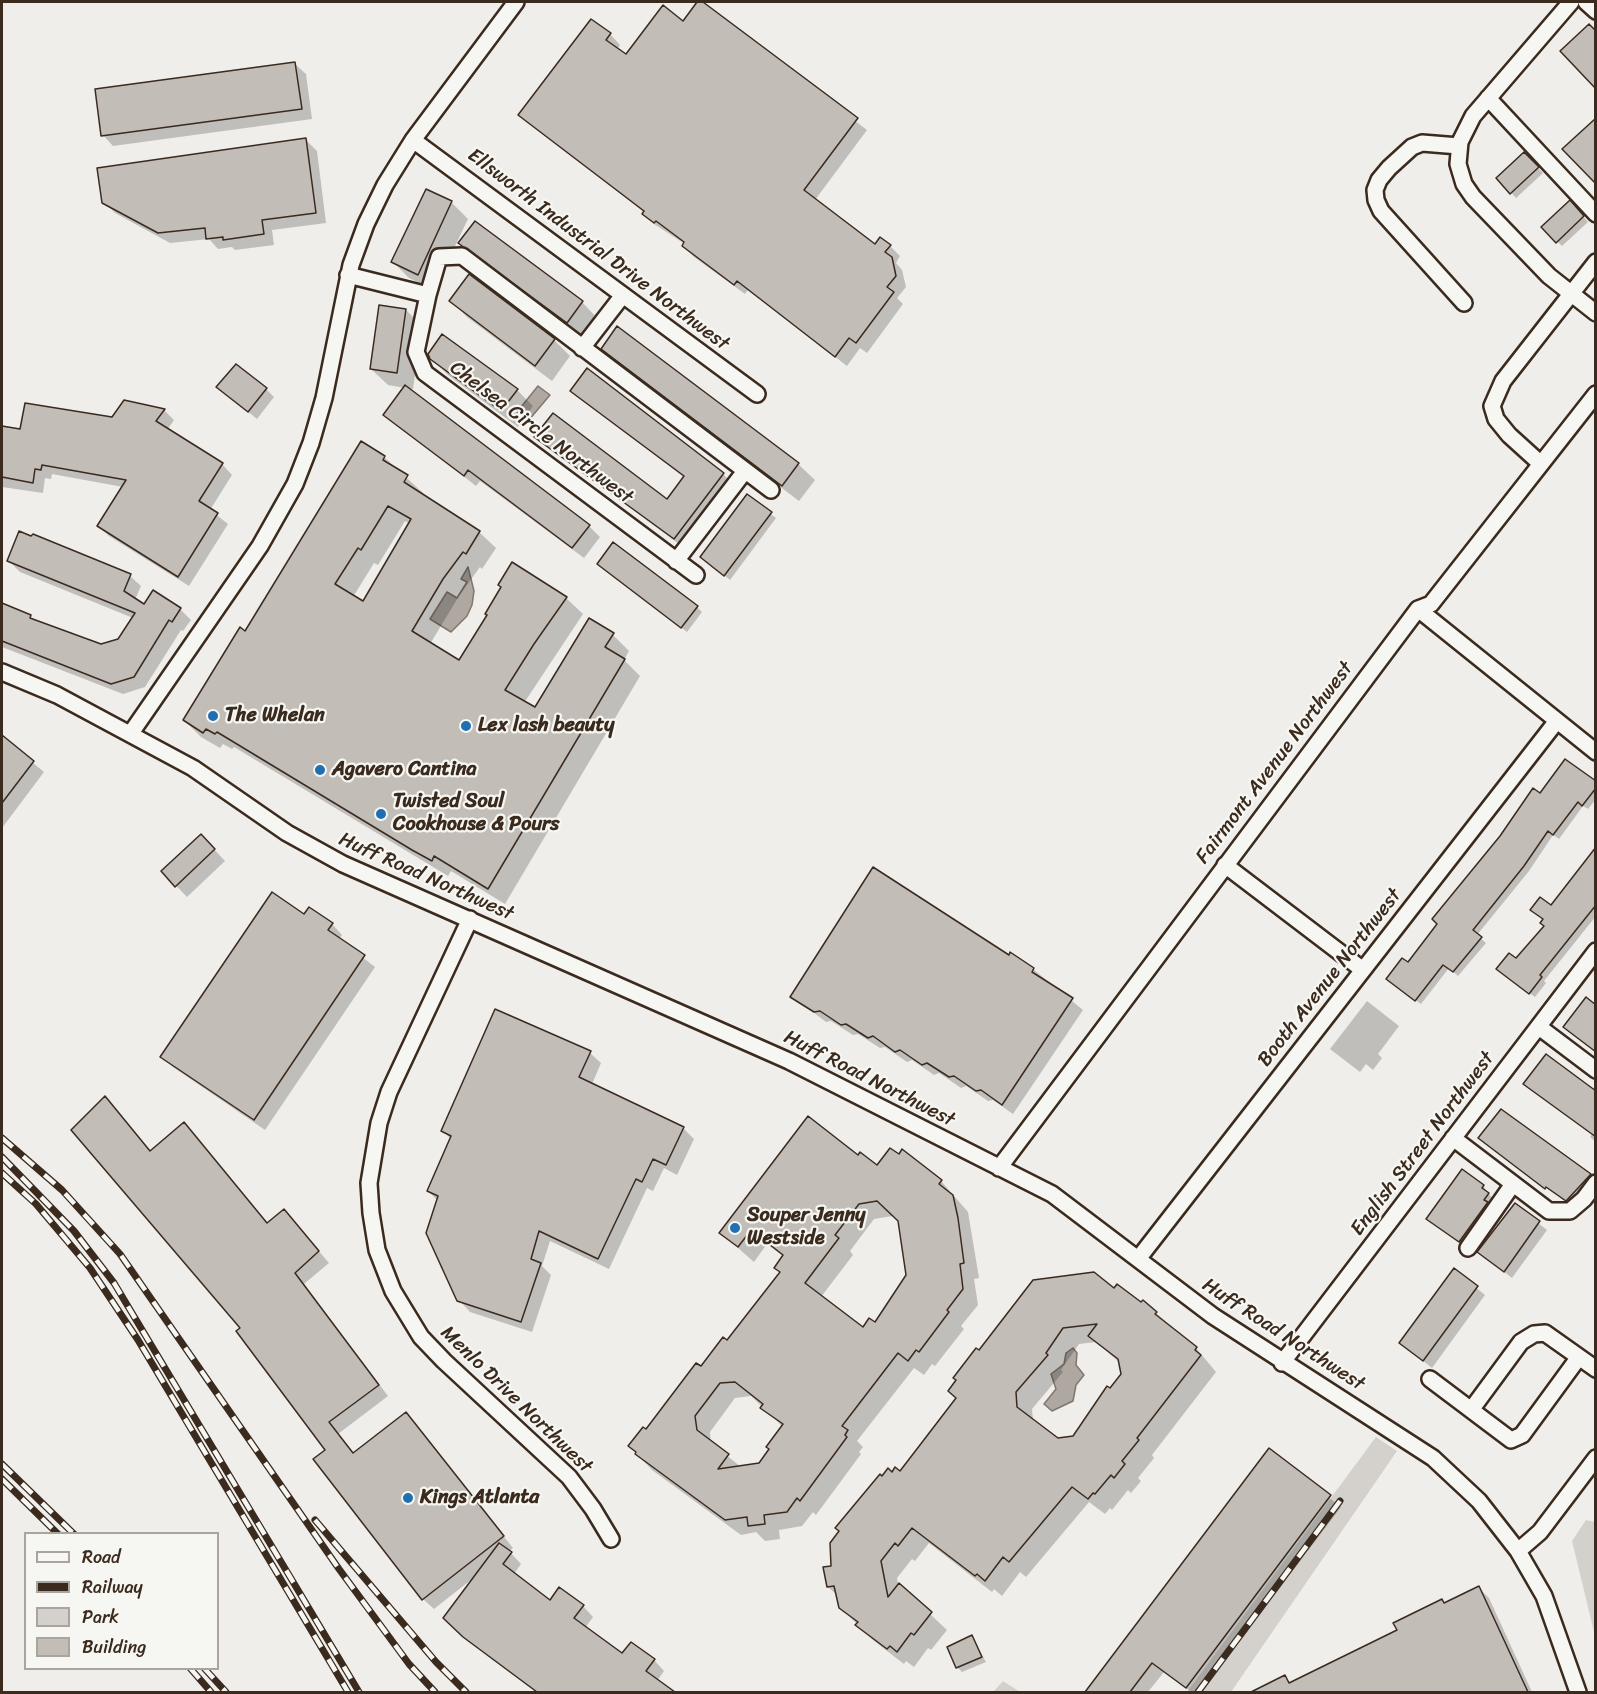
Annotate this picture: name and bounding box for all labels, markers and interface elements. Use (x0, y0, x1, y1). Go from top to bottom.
street label: Ellsworth Industrial Drive Northwest (462, 144, 734, 356)
street label: Chelsea Circle Northwest (445, 356, 637, 510)
street label: Fairmont Avenue Northwest (1191, 657, 1359, 869)
place label: The Whelan (225, 704, 325, 728)
marker: The Whelan (206, 709, 220, 723)
place label: Lex lash beauty (478, 714, 615, 738)
marker: Lex lash beauty (459, 719, 473, 733)
place label: Agavero Cantina (332, 758, 477, 782)
marker: Agavero Cantina (313, 763, 327, 777)
place label: Twisted Soul Cookhouse & Pours (393, 790, 559, 837)
marker: Twisted Soul Cookhouse & Pours (374, 807, 388, 821)
street label: Huff Road Northwest (335, 828, 517, 926)
street label: Booth Avenue Northwest (1253, 884, 1407, 1072)
street label: Huff Road Northwest (779, 1025, 959, 1133)
street label: English Street Northwest (1346, 1047, 1500, 1241)
place label: Souper Jenny Westside (747, 1204, 865, 1251)
marker: Souper Jenny Westside (728, 1221, 742, 1235)
street label: Huff Road Northwest (1197, 1274, 1369, 1396)
street label: Menlo Drive Northwest (435, 1321, 597, 1479)
place label: Kings Atlanta (420, 1486, 539, 1510)
marker: Kings Atlanta (401, 1491, 415, 1505)
legend (24, 1532, 219, 1670)
text: Road (82, 1541, 121, 1573)
text: Railway (82, 1571, 143, 1603)
text: Park (82, 1601, 119, 1633)
text: Building (82, 1631, 146, 1663)

